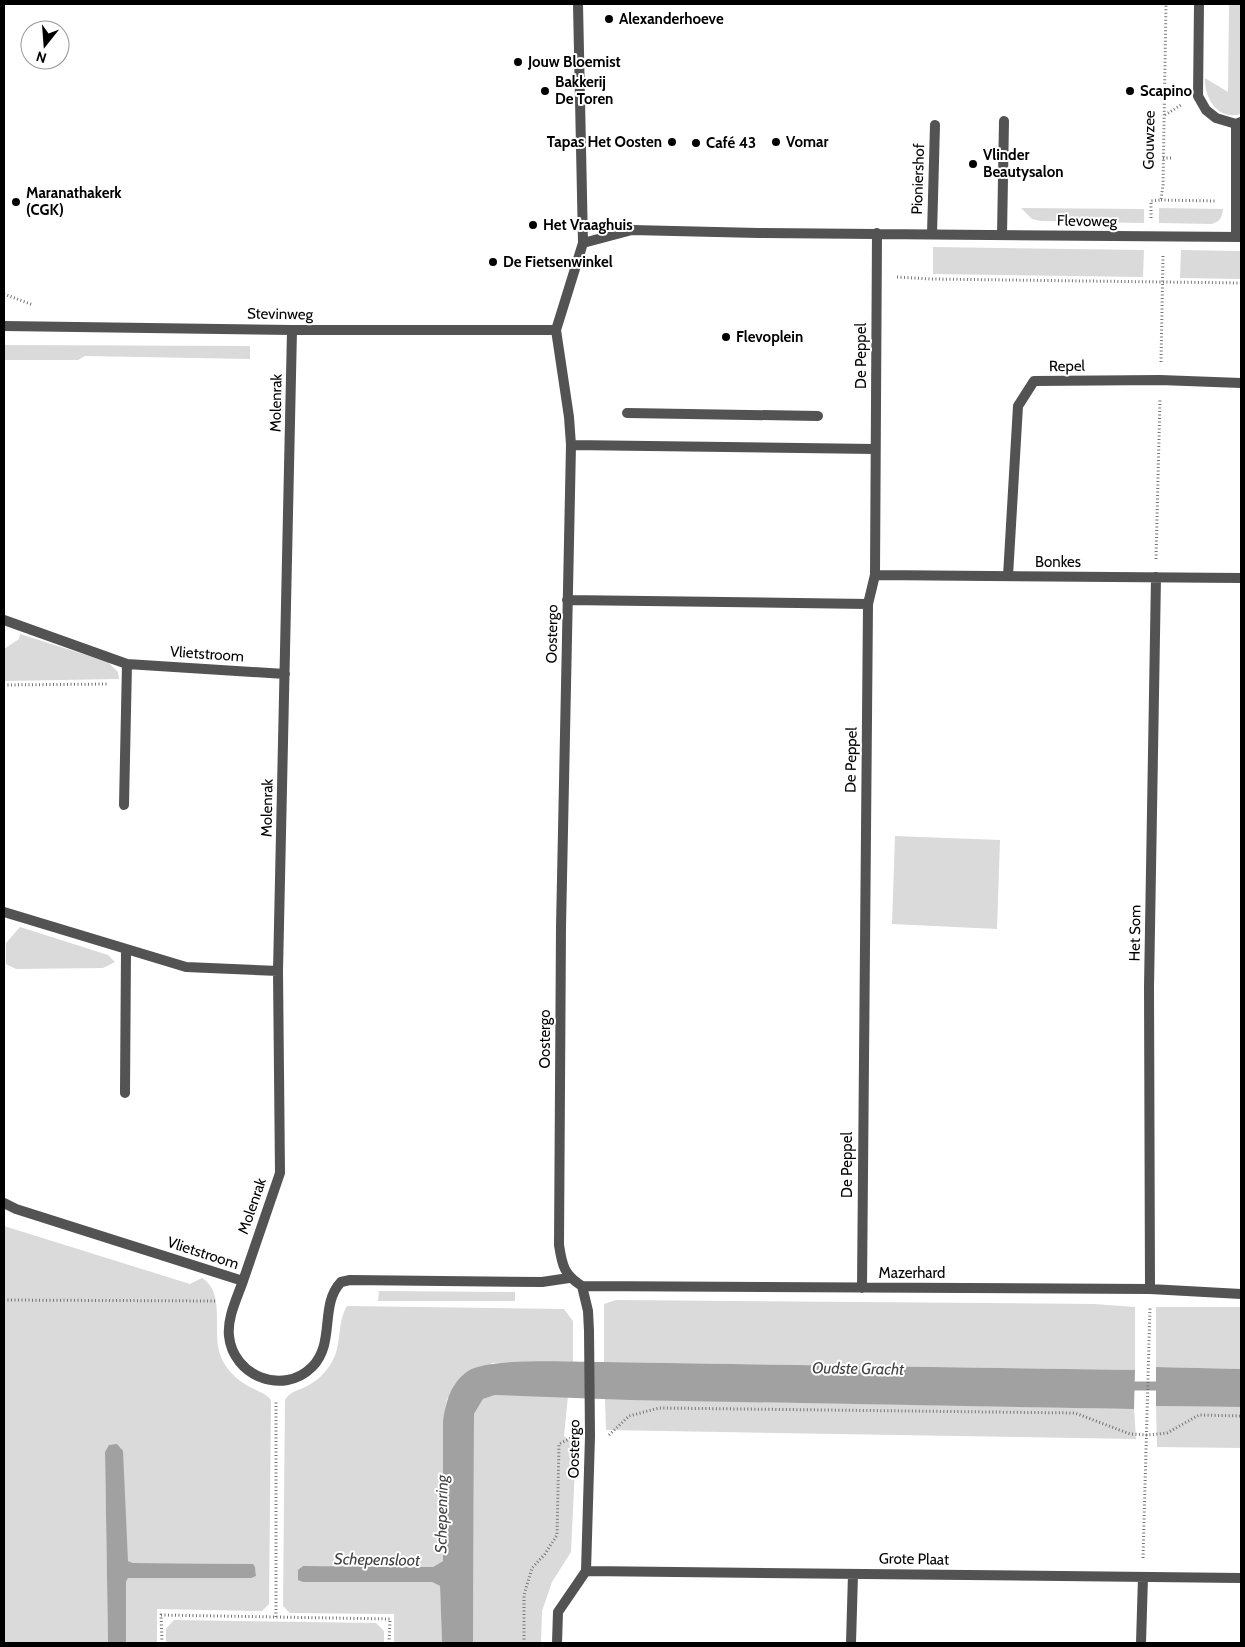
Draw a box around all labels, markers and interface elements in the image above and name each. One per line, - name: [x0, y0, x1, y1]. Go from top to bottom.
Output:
- place label: Alexanderhoeve: [619, 10, 724, 28]
- marker: Alexanderhoeve: [603, 13, 615, 25]
- north arrow: [20, 20, 70, 70]
- text: N: [34, 47, 49, 67]
- place label: Jouw Bloemist: [527, 53, 621, 71]
- marker: Jouw Bloemist: [512, 56, 524, 68]
- place label: Bakkerij De Toren: [555, 73, 613, 108]
- place label: Scapino: [1140, 82, 1192, 100]
- marker: Bakkerij De Toren: [539, 85, 551, 97]
- marker: Scapino: [1124, 85, 1136, 97]
- street label: Gouwzee: [1139, 110, 1159, 170]
- place label: Tapas Het Oosten: [547, 133, 662, 151]
- place label: Vomar: [786, 133, 829, 151]
- place label: Café 43: [706, 134, 756, 152]
- marker: Tapas Het Oosten: [666, 136, 678, 148]
- marker: Vomar: [770, 136, 782, 148]
- marker: Café 43: [690, 137, 702, 149]
- street label: Pioniershof: [908, 143, 928, 215]
- place label: Vlinder Beautysalon: [983, 146, 1063, 181]
- marker: Vlinder Beautysalon: [967, 158, 979, 170]
- place label: Maranathakerk (CGK): [26, 184, 122, 219]
- marker: Maranathakerk (CGK): [10, 196, 22, 208]
- street label: Flevoweg: [1057, 211, 1118, 231]
- place label: Het Vraaghuis: [543, 216, 633, 234]
- marker: Het Vraaghuis: [527, 219, 539, 231]
- place label: De Fietsenwinkel: [503, 253, 613, 271]
- marker: De Fietsenwinkel: [487, 256, 499, 268]
- street label: Stevinweg: [247, 304, 314, 324]
- street label: De Peppel: [852, 323, 870, 389]
- place label: Flevoplein: [736, 328, 803, 346]
- marker: Flevoplein: [720, 331, 732, 343]
- street label: Repel: [1049, 357, 1086, 375]
- street label: Molenrak: [266, 373, 286, 432]
- street label: Bonkes: [1035, 553, 1081, 571]
- street label: Oostergo: [542, 604, 562, 664]
- street label: Vlietstroom: [169, 642, 245, 666]
- street label: De Peppel: [841, 726, 861, 793]
- street label: Molenrak: [257, 778, 277, 837]
- street label: Het Som: [1126, 905, 1144, 961]
- street label: Oostergo: [536, 1010, 554, 1068]
- street label: De Peppel: [838, 1132, 856, 1198]
- street label: Molenrak: [234, 1175, 270, 1237]
- street label: Vlietstroom: [165, 1233, 241, 1273]
- street label: Mazerhard: [879, 1264, 945, 1282]
- water label: Oudste Gracht: [812, 1358, 905, 1379]
- street label: Oostergo: [564, 1419, 584, 1479]
- water label: Schepenring: [431, 1474, 452, 1553]
- water label: Schepensloot: [334, 1549, 421, 1570]
- street label: Grote Plaat: [879, 1549, 949, 1569]

